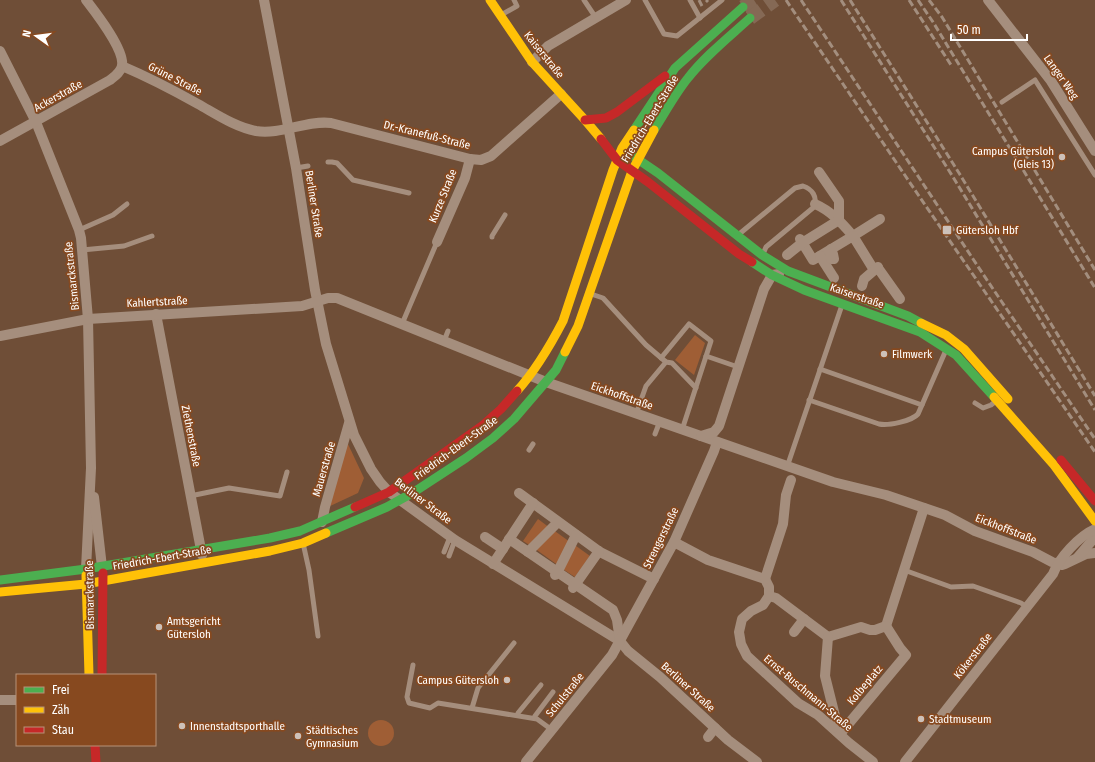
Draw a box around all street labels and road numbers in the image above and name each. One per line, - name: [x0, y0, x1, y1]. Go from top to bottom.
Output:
- street label: Kaiserstraße: [521, 29, 567, 81]
- street label: Langer Weg: [1041, 52, 1082, 103]
- street label: Grüne Straße: [146, 60, 204, 98]
- street label: Friedrich-Ebert-Straße: [619, 73, 681, 165]
- street label: Ackerstraße: [32, 77, 84, 115]
- street label: Dr.-Kranefuß-Straße: [382, 118, 472, 152]
- street label: Kurze Straße: [426, 167, 460, 225]
- street label: Berliner Straße: [302, 169, 326, 239]
- street label: Bismarckstraße: [62, 241, 82, 311]
- street label: Kaiserstraße: [828, 281, 886, 311]
- street label: Kahlertstraße: [126, 294, 188, 310]
- street label: Eickhoffstraße: [589, 379, 655, 413]
- street label: Ziethenstraße: [179, 404, 203, 468]
- street label: Friedrich-Ebert-Straße: [412, 413, 500, 483]
- street label: Mauerstraße: [310, 440, 338, 498]
- street label: Berliner Straße: [392, 475, 454, 527]
- street label: Strengerstraße: [641, 505, 681, 571]
- street label: Eickhoffstraße: [974, 511, 1038, 547]
- street label: Friedrich-Ebert-Straße: [112, 543, 212, 573]
- street label: Bismarckstraße: [83, 560, 97, 630]
- street label: Kökerstraße: [951, 631, 995, 681]
- street label: Ernst-Buschmann-Straße: [761, 652, 855, 734]
- street label: Berliner Straße: [658, 659, 718, 715]
- street label: Kolbeplatz: [845, 662, 886, 707]
- street label: Schulstraße: [543, 670, 587, 720]

